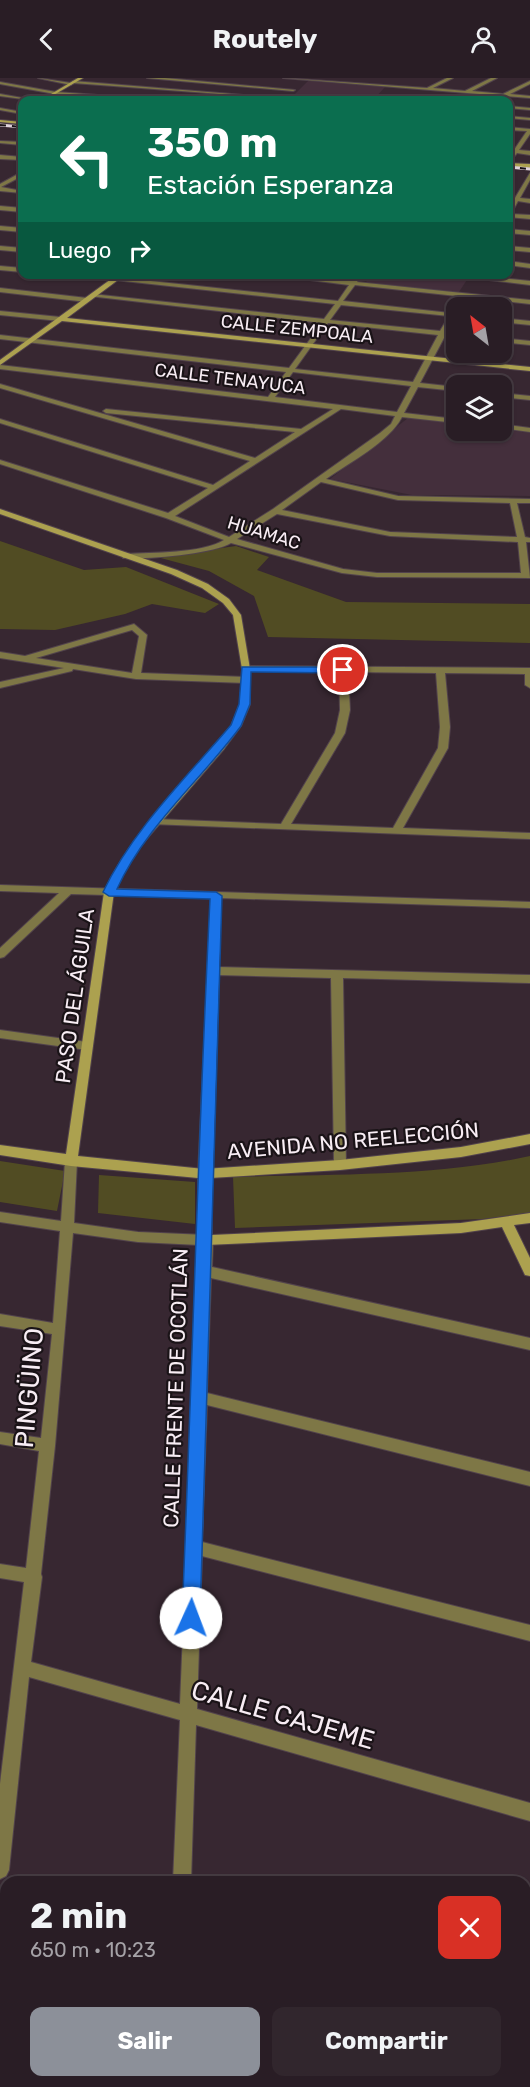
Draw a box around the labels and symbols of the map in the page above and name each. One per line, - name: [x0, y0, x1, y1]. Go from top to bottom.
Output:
- north arrow: [446, 297, 512, 363]
- street label: CALLE ZEMPOALA: [220, 310, 374, 348]
- street label: CALLE TENAYUCA: [153, 359, 307, 399]
- street label: HUAMAC: [225, 511, 303, 555]
- pin: [317, 644, 368, 695]
- street label: PASO DEL ÁGUILA: [50, 907, 99, 1085]
- street label: AVENIDA NO REELECCIÓN: [226, 1117, 480, 1164]
- street label: CALLE FRENTE DE OCOTLÁN: [158, 1248, 193, 1528]
- street label: PINGÜINO: [9, 1327, 50, 1449]
- position arrow: [159, 1586, 223, 1650]
- street label: CALLE CAJEME: [188, 1675, 378, 1756]

